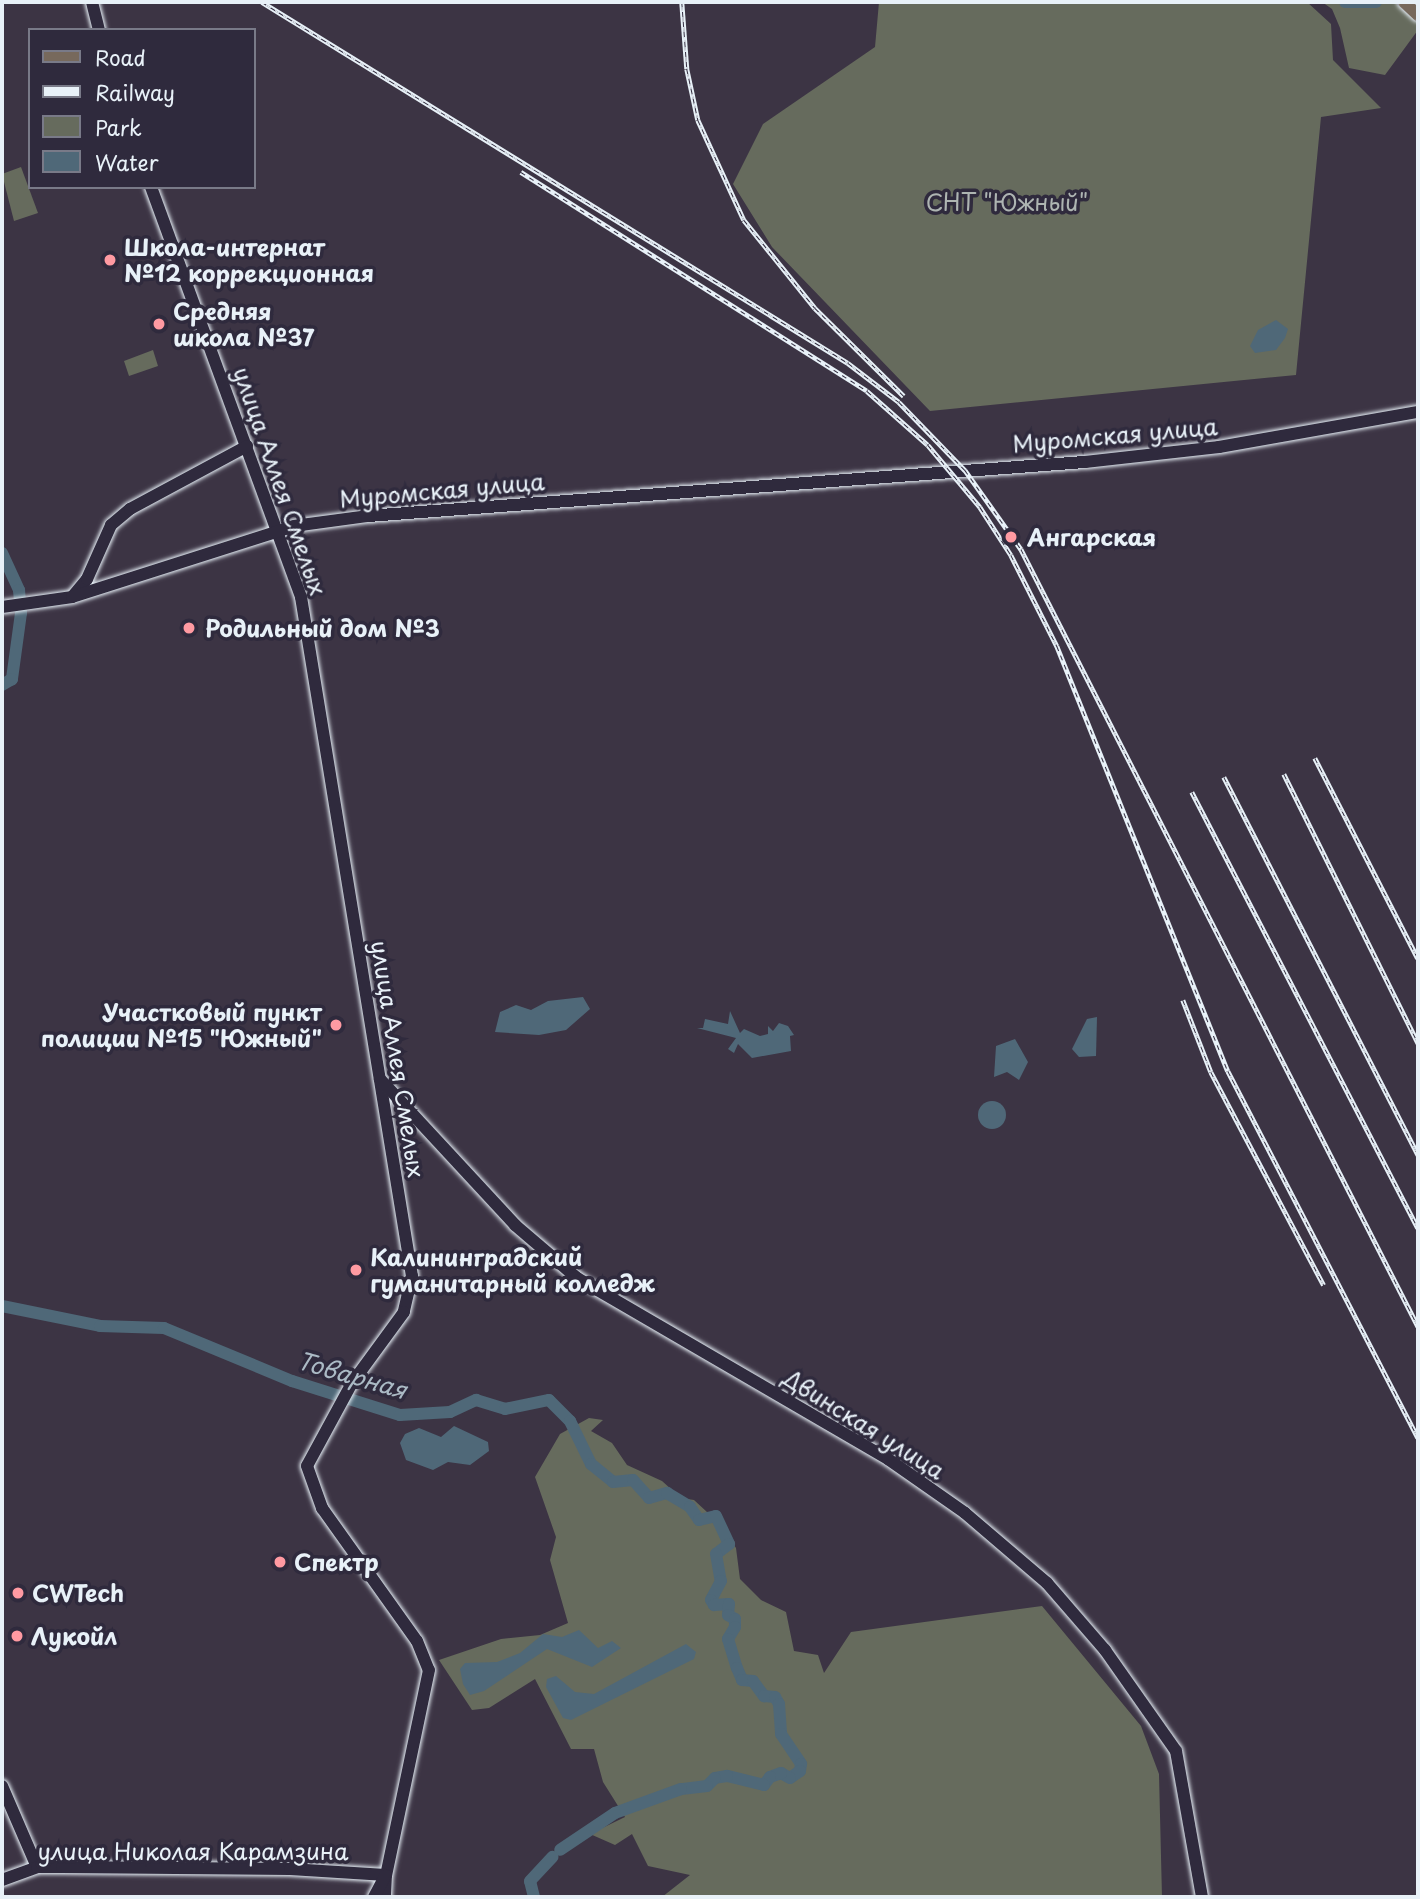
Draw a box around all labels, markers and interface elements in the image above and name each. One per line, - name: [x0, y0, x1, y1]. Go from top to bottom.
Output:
- legend: [28, 28, 256, 189]
- text: Road: [95, 41, 146, 73]
- text: Railway: [95, 76, 175, 108]
- text: Park: [95, 111, 142, 143]
- text: Water: [95, 146, 158, 178]
- park label: СНТ "Южный": [925, 188, 1089, 216]
- place label: Школа-интернат №12 коррекционная: [124, 233, 375, 287]
- marker: Школа-интернат №12 коррекционная: [102, 252, 118, 268]
- place label: Средняя школа №37: [173, 297, 315, 351]
- marker: Средняя школа №37: [151, 316, 167, 332]
- street label: улица Аллея Смелых: [228, 363, 332, 599]
- street label: Муромская улица: [1011, 412, 1219, 458]
- street label: Муромская улица: [338, 467, 546, 513]
- place label: Ангарская: [1027, 523, 1156, 551]
- marker: Ангарская: [1001, 527, 1021, 547]
- place label: Родильный дом №3: [205, 614, 441, 642]
- marker: Родильный дом №3: [179, 618, 199, 638]
- street label: улица Аллея Смелых: [366, 938, 430, 1180]
- place label: Участковый пункт полиции №15 "Южный": [40, 998, 322, 1052]
- marker: Участковый пункт полиции №15 "Южный": [328, 1017, 344, 1033]
- place label: Калининградский гуманитарный колледж: [370, 1243, 655, 1297]
- marker: Калининградский гуманитарный колледж: [348, 1262, 364, 1278]
- water label: Товарная: [294, 1346, 410, 1404]
- street label: Двинская улица: [778, 1363, 950, 1485]
- place label: Спектр: [294, 1548, 379, 1576]
- marker: Спектр: [272, 1554, 288, 1570]
- place label: CWTech: [32, 1579, 124, 1607]
- marker: CWTech: [10, 1585, 26, 1601]
- place label: Лукойл: [31, 1622, 117, 1650]
- marker: Лукойл: [9, 1628, 25, 1644]
- street label: улица Николая Карамзина: [37, 1837, 349, 1865]

